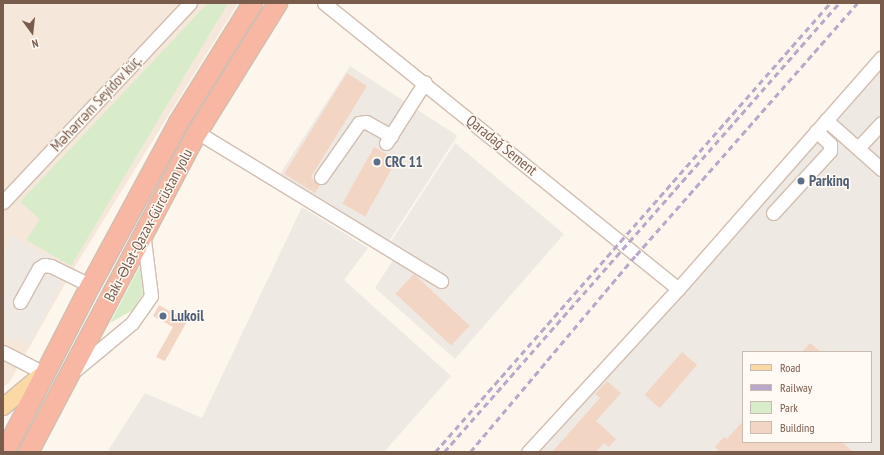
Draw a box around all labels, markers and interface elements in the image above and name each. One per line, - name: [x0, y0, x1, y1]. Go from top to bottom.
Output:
- north arrow: [12, 12, 52, 52]
- text: N: [30, 36, 40, 51]
- street label: Məhərrəm Seyidov küç.: [47, 51, 145, 155]
- street label: Qaradağ Sement: [463, 111, 541, 179]
- street label: Bakı-Ələt-Qazax-Gürcüstan yolu: [100, 146, 196, 304]
- place label: CRC 11: [385, 153, 423, 171]
- marker: CRC 11: [372, 157, 382, 167]
- place label: Parkinq: [809, 172, 849, 190]
- marker: Parkinq: [796, 176, 806, 186]
- place label: Lukoil: [171, 307, 204, 325]
- marker: Lukoil: [158, 311, 168, 321]
- legend: [742, 351, 872, 443]
- text: Road: [780, 360, 800, 375]
- text: Railway: [780, 380, 812, 395]
- text: Park: [780, 400, 798, 415]
- text: Building: [780, 420, 815, 435]

